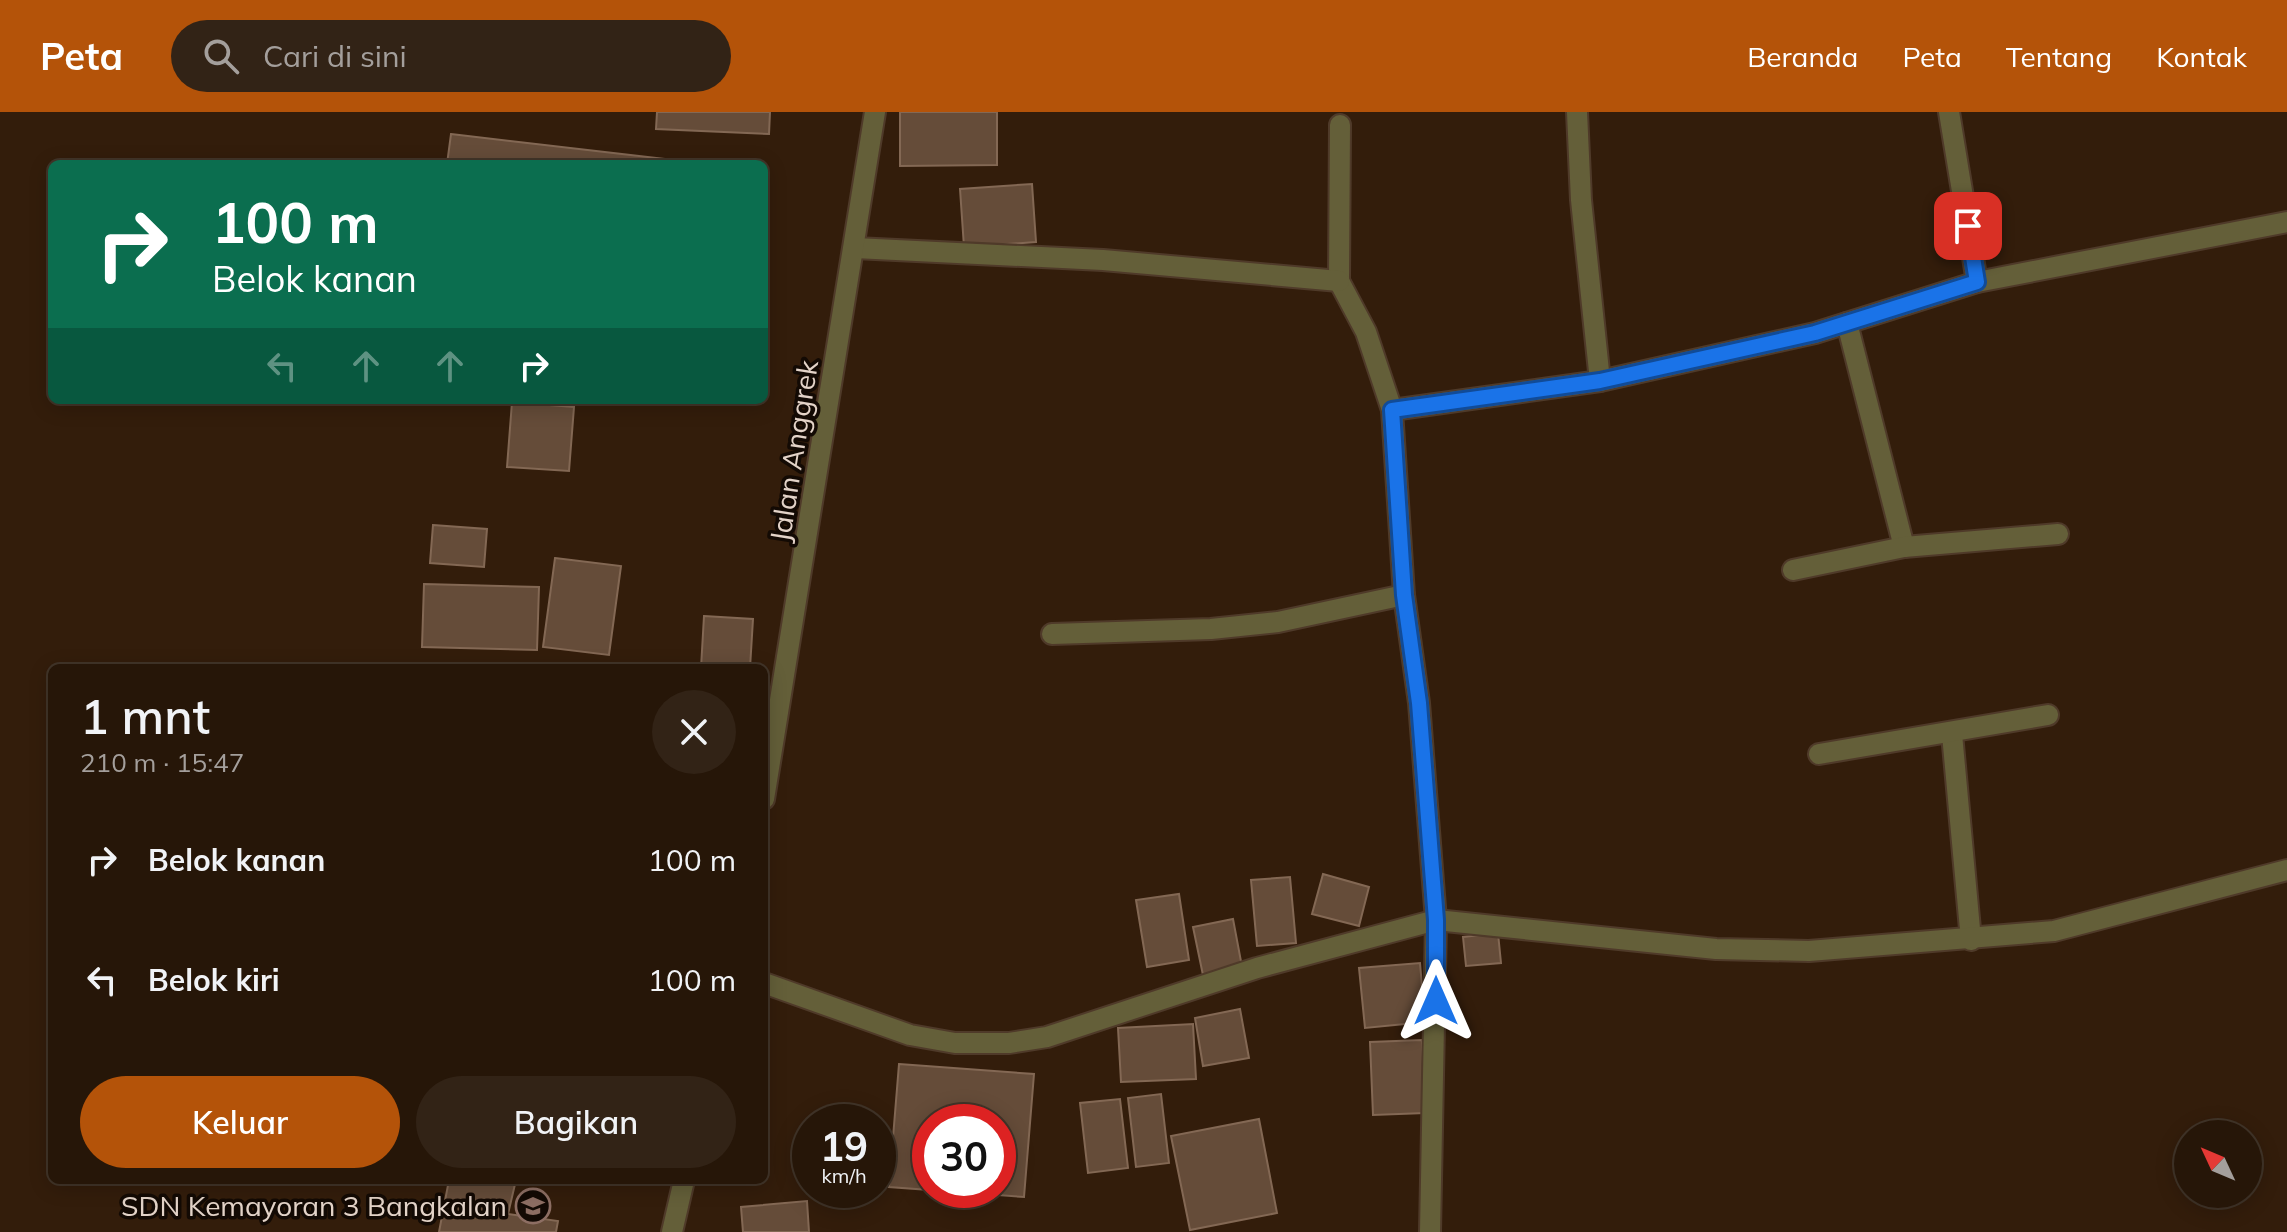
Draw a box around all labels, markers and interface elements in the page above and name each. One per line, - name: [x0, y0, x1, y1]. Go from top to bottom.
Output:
- search box: [171, 20, 731, 92]
- text: Peta: [40, 32, 123, 80]
- icon: search: [199, 34, 243, 78]
- text: Cari di sini: [263, 37, 407, 75]
- text: Beranda: [1747, 39, 1858, 74]
- text: Peta: [1902, 39, 1962, 74]
- text: Tentang: [2006, 39, 2112, 74]
- text: Kontak: [2156, 39, 2247, 74]
- text: 100 m: [212, 187, 379, 257]
- icon: right: [80, 192, 184, 296]
- pin: [1934, 192, 2002, 260]
- icon: arrive: [1946, 204, 1990, 248]
- text: Belok kanan: [212, 256, 417, 301]
- icon: left: [260, 344, 304, 388]
- icon: ahead: [344, 344, 388, 388]
- icon: ahead: [428, 344, 472, 388]
- icon: right: [512, 344, 556, 388]
- street label: Jalan Anggrek: [762, 357, 825, 544]
- text: 1 mnt: [80, 686, 210, 746]
- button: close: [652, 690, 736, 774]
- text: 210 m · 15:47: [80, 746, 244, 779]
- icon: right: [80, 838, 124, 882]
- text: Belok kanan: [148, 841, 325, 879]
- text: 100 m: [648, 841, 736, 879]
- icon: left: [80, 958, 124, 1002]
- position arrow: [1394, 959, 1478, 1043]
- text: Belok kiri: [148, 961, 280, 999]
- text: 100 m: [648, 961, 736, 999]
- button: Keluar: [80, 1076, 400, 1168]
- button: Bagikan: [416, 1076, 736, 1168]
- speed limit sign: 30: [912, 1104, 1016, 1208]
- north arrow: [2174, 1120, 2262, 1208]
- map controls: [2174, 1120, 2262, 1208]
- text: 19: [820, 1121, 868, 1171]
- text: km/h: [821, 1163, 867, 1188]
- school or university icon: SDN Kemayoran 3 Bangkalan: [514, 1187, 552, 1225]
- place label: SDN Kemayoran 3 Bangkalan: [121, 1188, 507, 1223]

